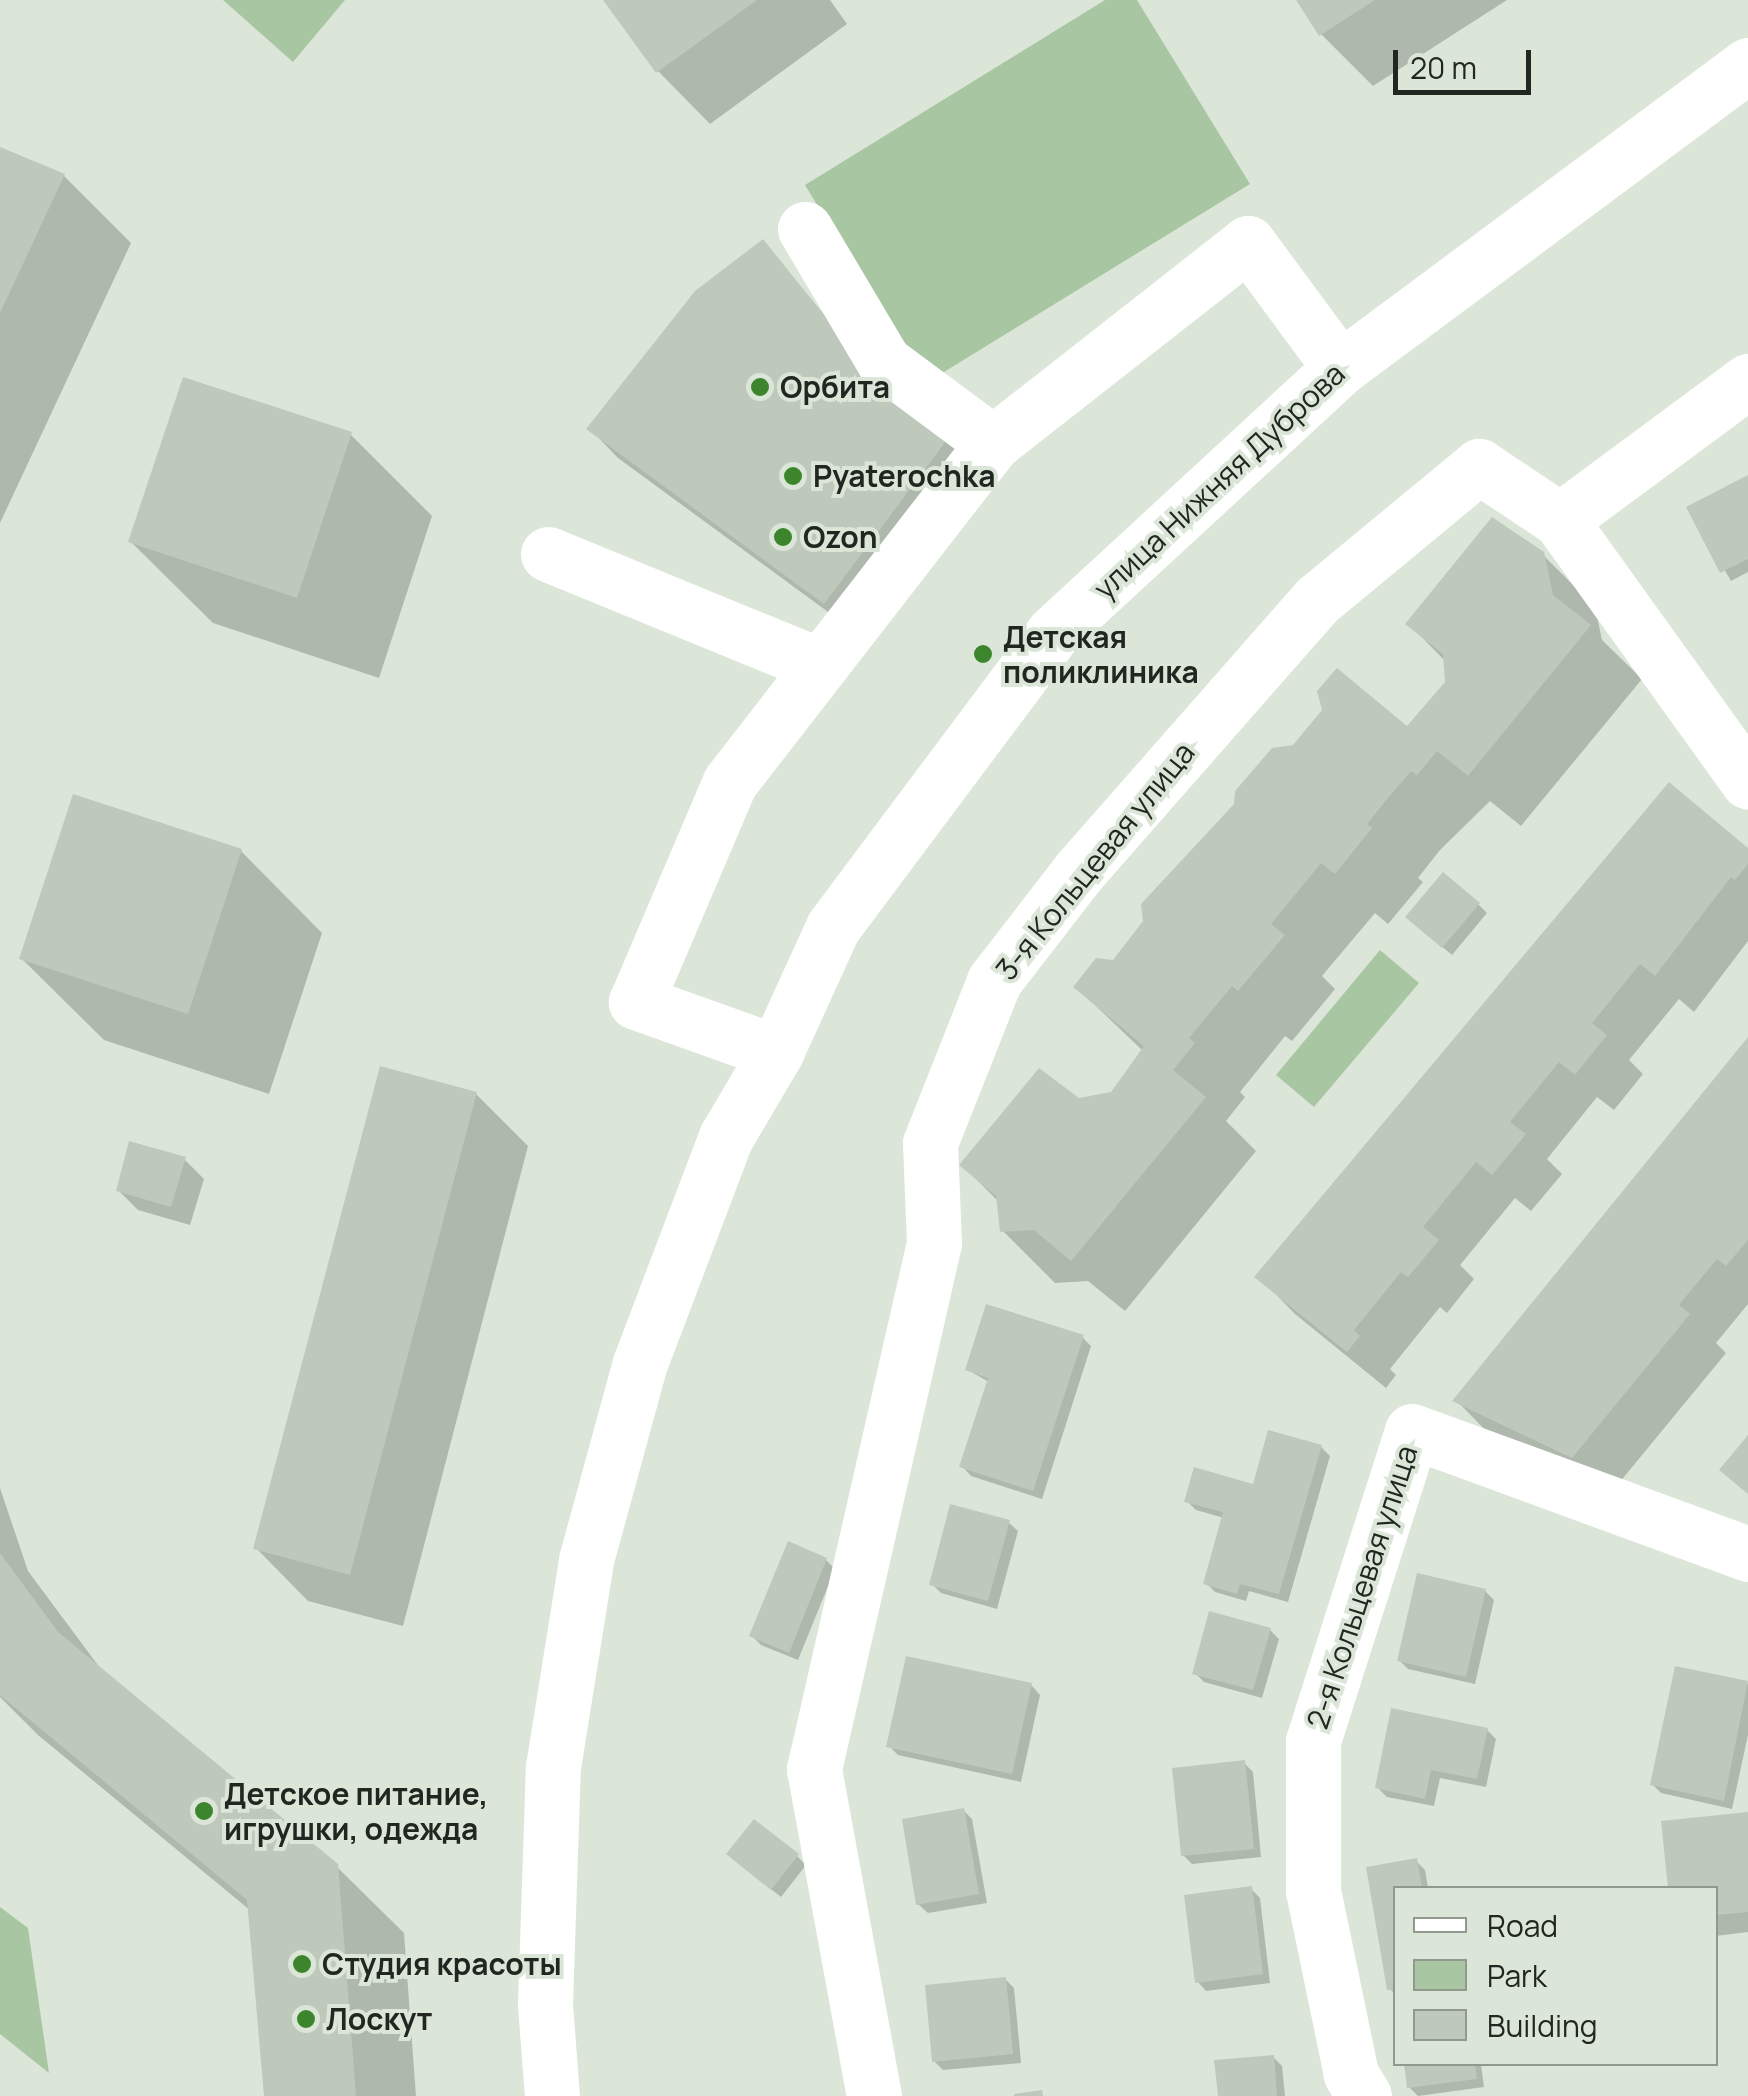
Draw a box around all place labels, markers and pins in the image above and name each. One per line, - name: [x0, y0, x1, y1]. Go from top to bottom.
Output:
- place label: Орбита: [780, 369, 890, 405]
- marker: Орбита: [749, 376, 771, 398]
- place label: Pyaterochka: [813, 458, 996, 494]
- marker: Pyaterochka: [782, 465, 804, 487]
- place label: Ozon: [803, 519, 878, 555]
- marker: Ozon: [772, 526, 794, 548]
- place label: Детская поликлиника: [1003, 619, 1199, 690]
- marker: Детская поликлиника: [972, 643, 994, 665]
- place label: Детское питание, игрушки, одежда: [224, 1776, 488, 1846]
- marker: Детское питание, игрушки, одежда: [193, 1800, 215, 1822]
- place label: Студия красоты: [322, 1946, 562, 1982]
- marker: Студия красоты: [291, 1953, 313, 1975]
- place label: Лоскут: [326, 2001, 432, 2037]
- marker: Лоскут: [295, 2008, 317, 2030]

